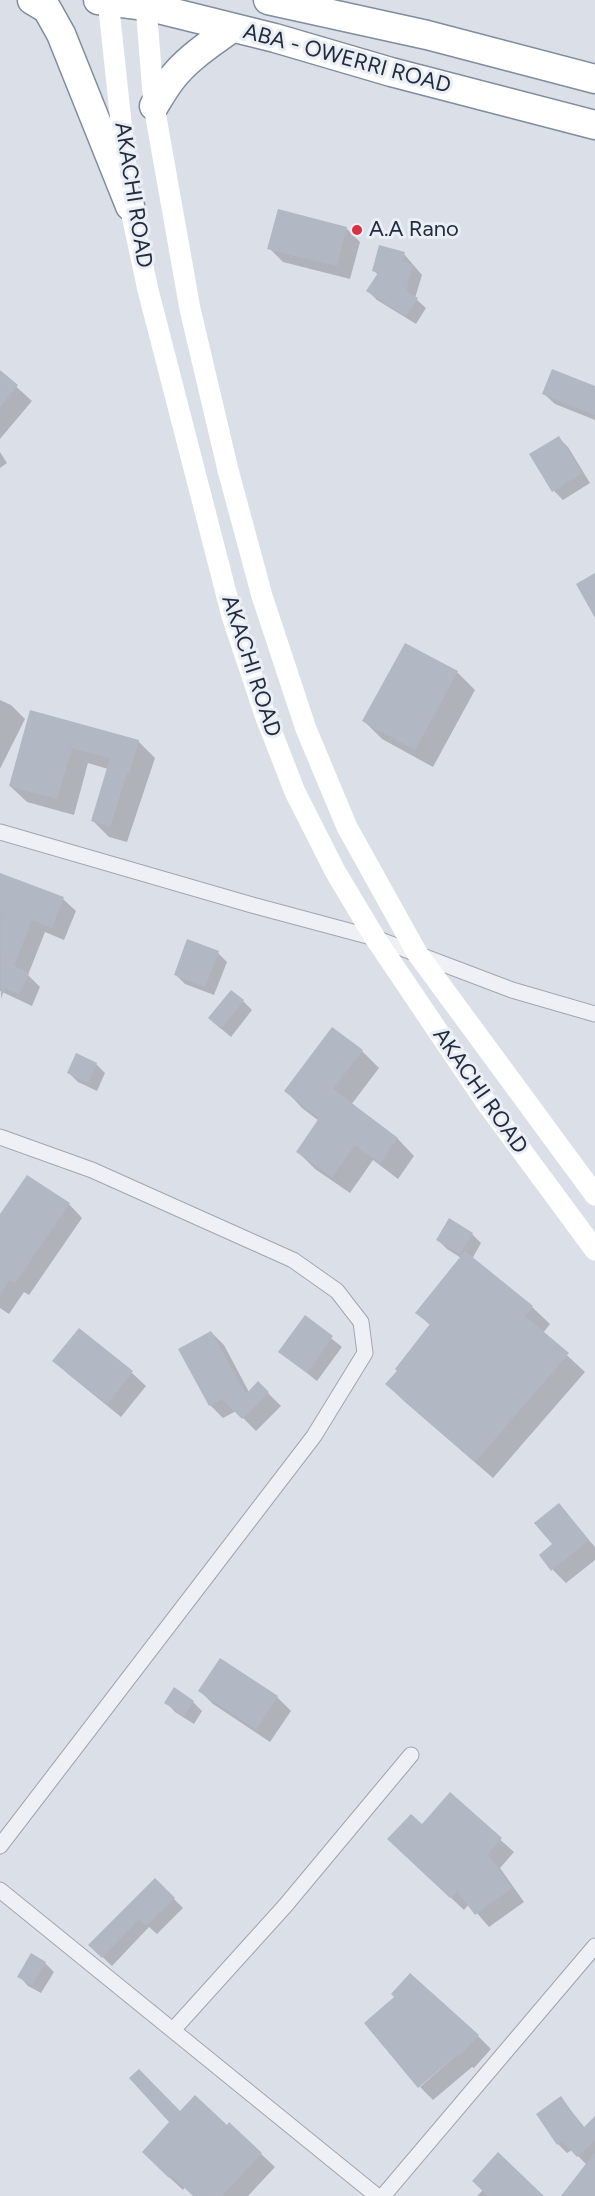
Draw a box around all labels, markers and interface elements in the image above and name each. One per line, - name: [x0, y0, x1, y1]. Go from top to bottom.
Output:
- street label: ABA - OWERRI ROAD: [240, 19, 454, 99]
- street label: AKACHI ROAD: [108, 120, 158, 270]
- place label: A.A Rano: [369, 217, 459, 243]
- marker: A.A Rano: [350, 223, 364, 237]
- street label: AKACHI ROAD: [216, 592, 286, 740]
- street label: AKACHI ROAD: [427, 1023, 533, 1159]

